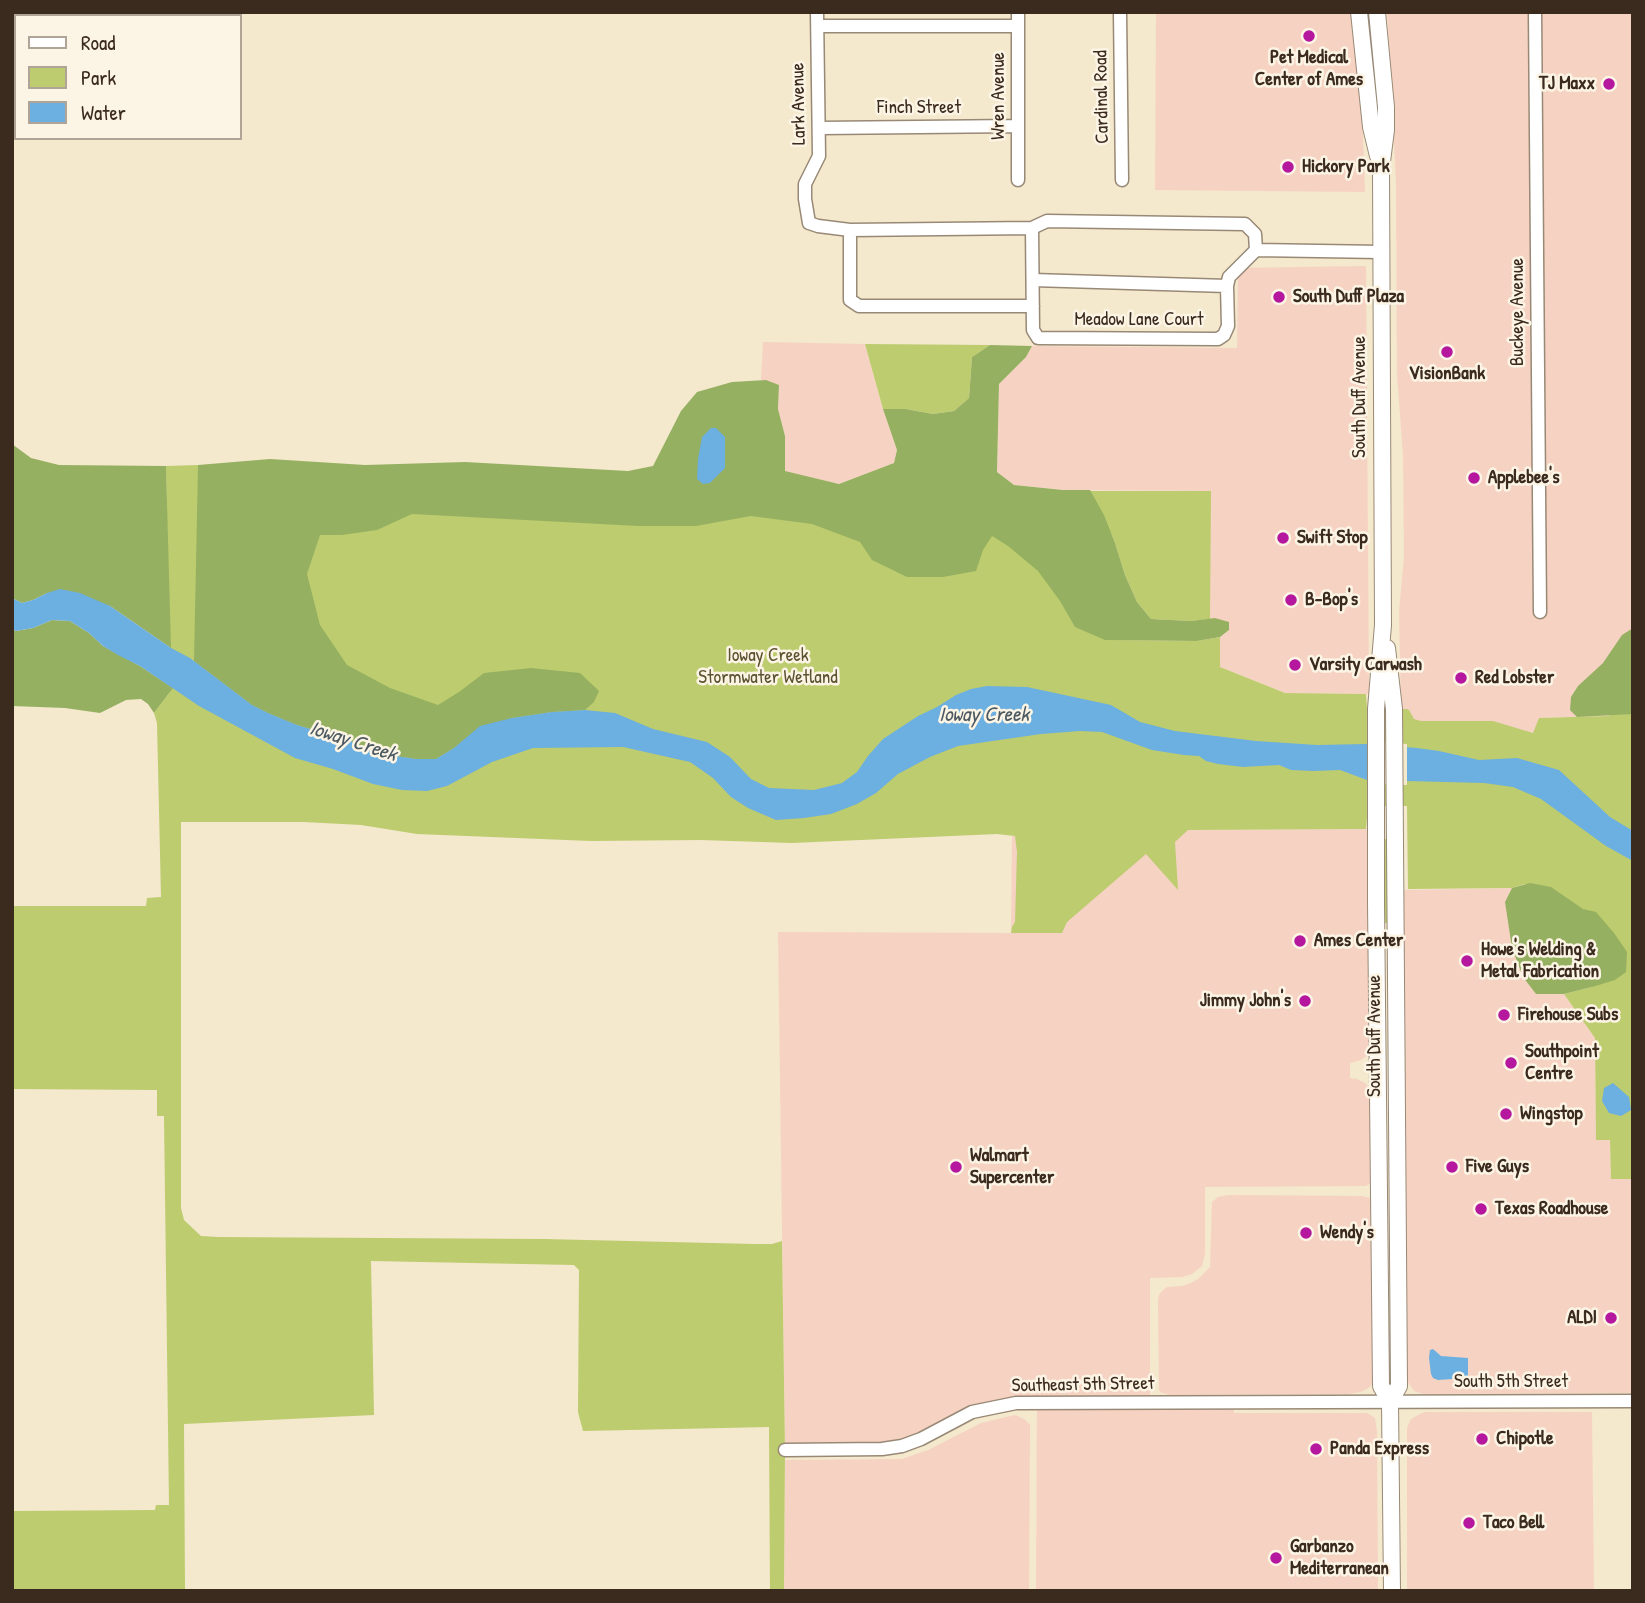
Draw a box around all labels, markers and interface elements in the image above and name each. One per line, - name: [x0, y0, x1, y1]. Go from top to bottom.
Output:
- legend: [14, 14, 242, 140]
- text: Road: [81, 28, 115, 57]
- marker: Pet Medical Center of Ames: [1301, 28, 1317, 44]
- place label: Pet Medical Center of Ames: [1255, 47, 1363, 91]
- street label: Cardinal Road: [1090, 50, 1114, 144]
- street label: Wren Avenue: [988, 52, 1010, 140]
- text: Park: [81, 63, 116, 92]
- street label: Lark Avenue: [787, 63, 811, 145]
- place label: TJ Maxx: [1539, 73, 1595, 95]
- marker: TJ Maxx: [1601, 76, 1617, 92]
- street label: Finch Street: [877, 97, 961, 119]
- text: Water: [81, 98, 126, 127]
- place label: Hickory Park: [1302, 156, 1390, 178]
- marker: Hickory Park: [1280, 159, 1296, 175]
- street label: Buckeye Avenue: [1507, 258, 1529, 366]
- place label: South Duff Plaza: [1293, 286, 1404, 308]
- marker: South Duff Plaza: [1271, 289, 1287, 305]
- street label: Meadow Lane Court: [1074, 309, 1204, 331]
- street label: South Duff Avenue: [1349, 336, 1371, 458]
- marker: VisionBank: [1439, 344, 1455, 360]
- place label: VisionBank: [1409, 363, 1485, 385]
- place label: Applebee's: [1488, 467, 1560, 489]
- marker: Applebee's: [1466, 470, 1482, 486]
- place label: Swift Stop: [1297, 527, 1368, 549]
- marker: Swift Stop: [1275, 530, 1291, 546]
- place label: B-Bop's: [1305, 589, 1358, 611]
- marker: B-Bop's: [1283, 592, 1299, 608]
- park label: Ioway Creek Stormwater Wetland: [698, 645, 838, 689]
- place label: Varsity Carwash: [1309, 654, 1422, 676]
- marker: Varsity Carwash: [1287, 657, 1303, 673]
- place label: Red Lobster: [1475, 667, 1554, 689]
- marker: Red Lobster: [1453, 670, 1469, 686]
- water label: Ioway Creek: [939, 702, 1029, 728]
- water label: Ioway Creek: [306, 716, 400, 768]
- place label: Ames Center: [1314, 930, 1403, 952]
- marker: Ames Center: [1292, 933, 1308, 949]
- place label: Howe's Welding & Metal Fabrication: [1481, 939, 1599, 983]
- marker: Howe's Welding & Metal Fabrication: [1459, 953, 1475, 969]
- street label: South Duff Avenue: [1364, 975, 1386, 1097]
- place label: Jimmy John's: [1200, 990, 1291, 1012]
- marker: Jimmy John's: [1297, 993, 1313, 1009]
- place label: Firehouse Subs: [1518, 1004, 1618, 1026]
- marker: Firehouse Subs: [1496, 1007, 1512, 1023]
- place label: Southpoint Centre: [1525, 1041, 1599, 1085]
- marker: Southpoint Centre: [1503, 1055, 1519, 1071]
- place label: Wingstop: [1520, 1103, 1583, 1125]
- marker: Wingstop: [1498, 1106, 1514, 1122]
- place label: Walmart Supercenter: [970, 1145, 1054, 1189]
- place label: Five Guys: [1466, 1156, 1529, 1178]
- marker: Walmart Supercenter: [948, 1159, 964, 1175]
- marker: Five Guys: [1444, 1159, 1460, 1175]
- place label: Texas Roadhouse: [1495, 1198, 1608, 1220]
- marker: Texas Roadhouse: [1473, 1201, 1489, 1217]
- place label: Wendy's: [1320, 1222, 1374, 1244]
- marker: Wendy's: [1298, 1225, 1314, 1241]
- place label: ALDI: [1567, 1307, 1597, 1329]
- marker: ALDI: [1603, 1310, 1619, 1326]
- street label: South 5th Street: [1454, 1371, 1568, 1393]
- street label: Southeast 5th Street: [1011, 1372, 1155, 1398]
- place label: Chipotle: [1496, 1428, 1554, 1450]
- marker: Chipotle: [1474, 1431, 1490, 1447]
- place label: Panda Express: [1330, 1438, 1429, 1460]
- marker: Panda Express: [1308, 1441, 1324, 1457]
- place label: Taco Bell: [1483, 1512, 1544, 1534]
- marker: Taco Bell: [1461, 1515, 1477, 1531]
- place label: Garbanzo Mediterranean: [1290, 1536, 1389, 1580]
- marker: Garbanzo Mediterranean: [1268, 1550, 1284, 1566]

